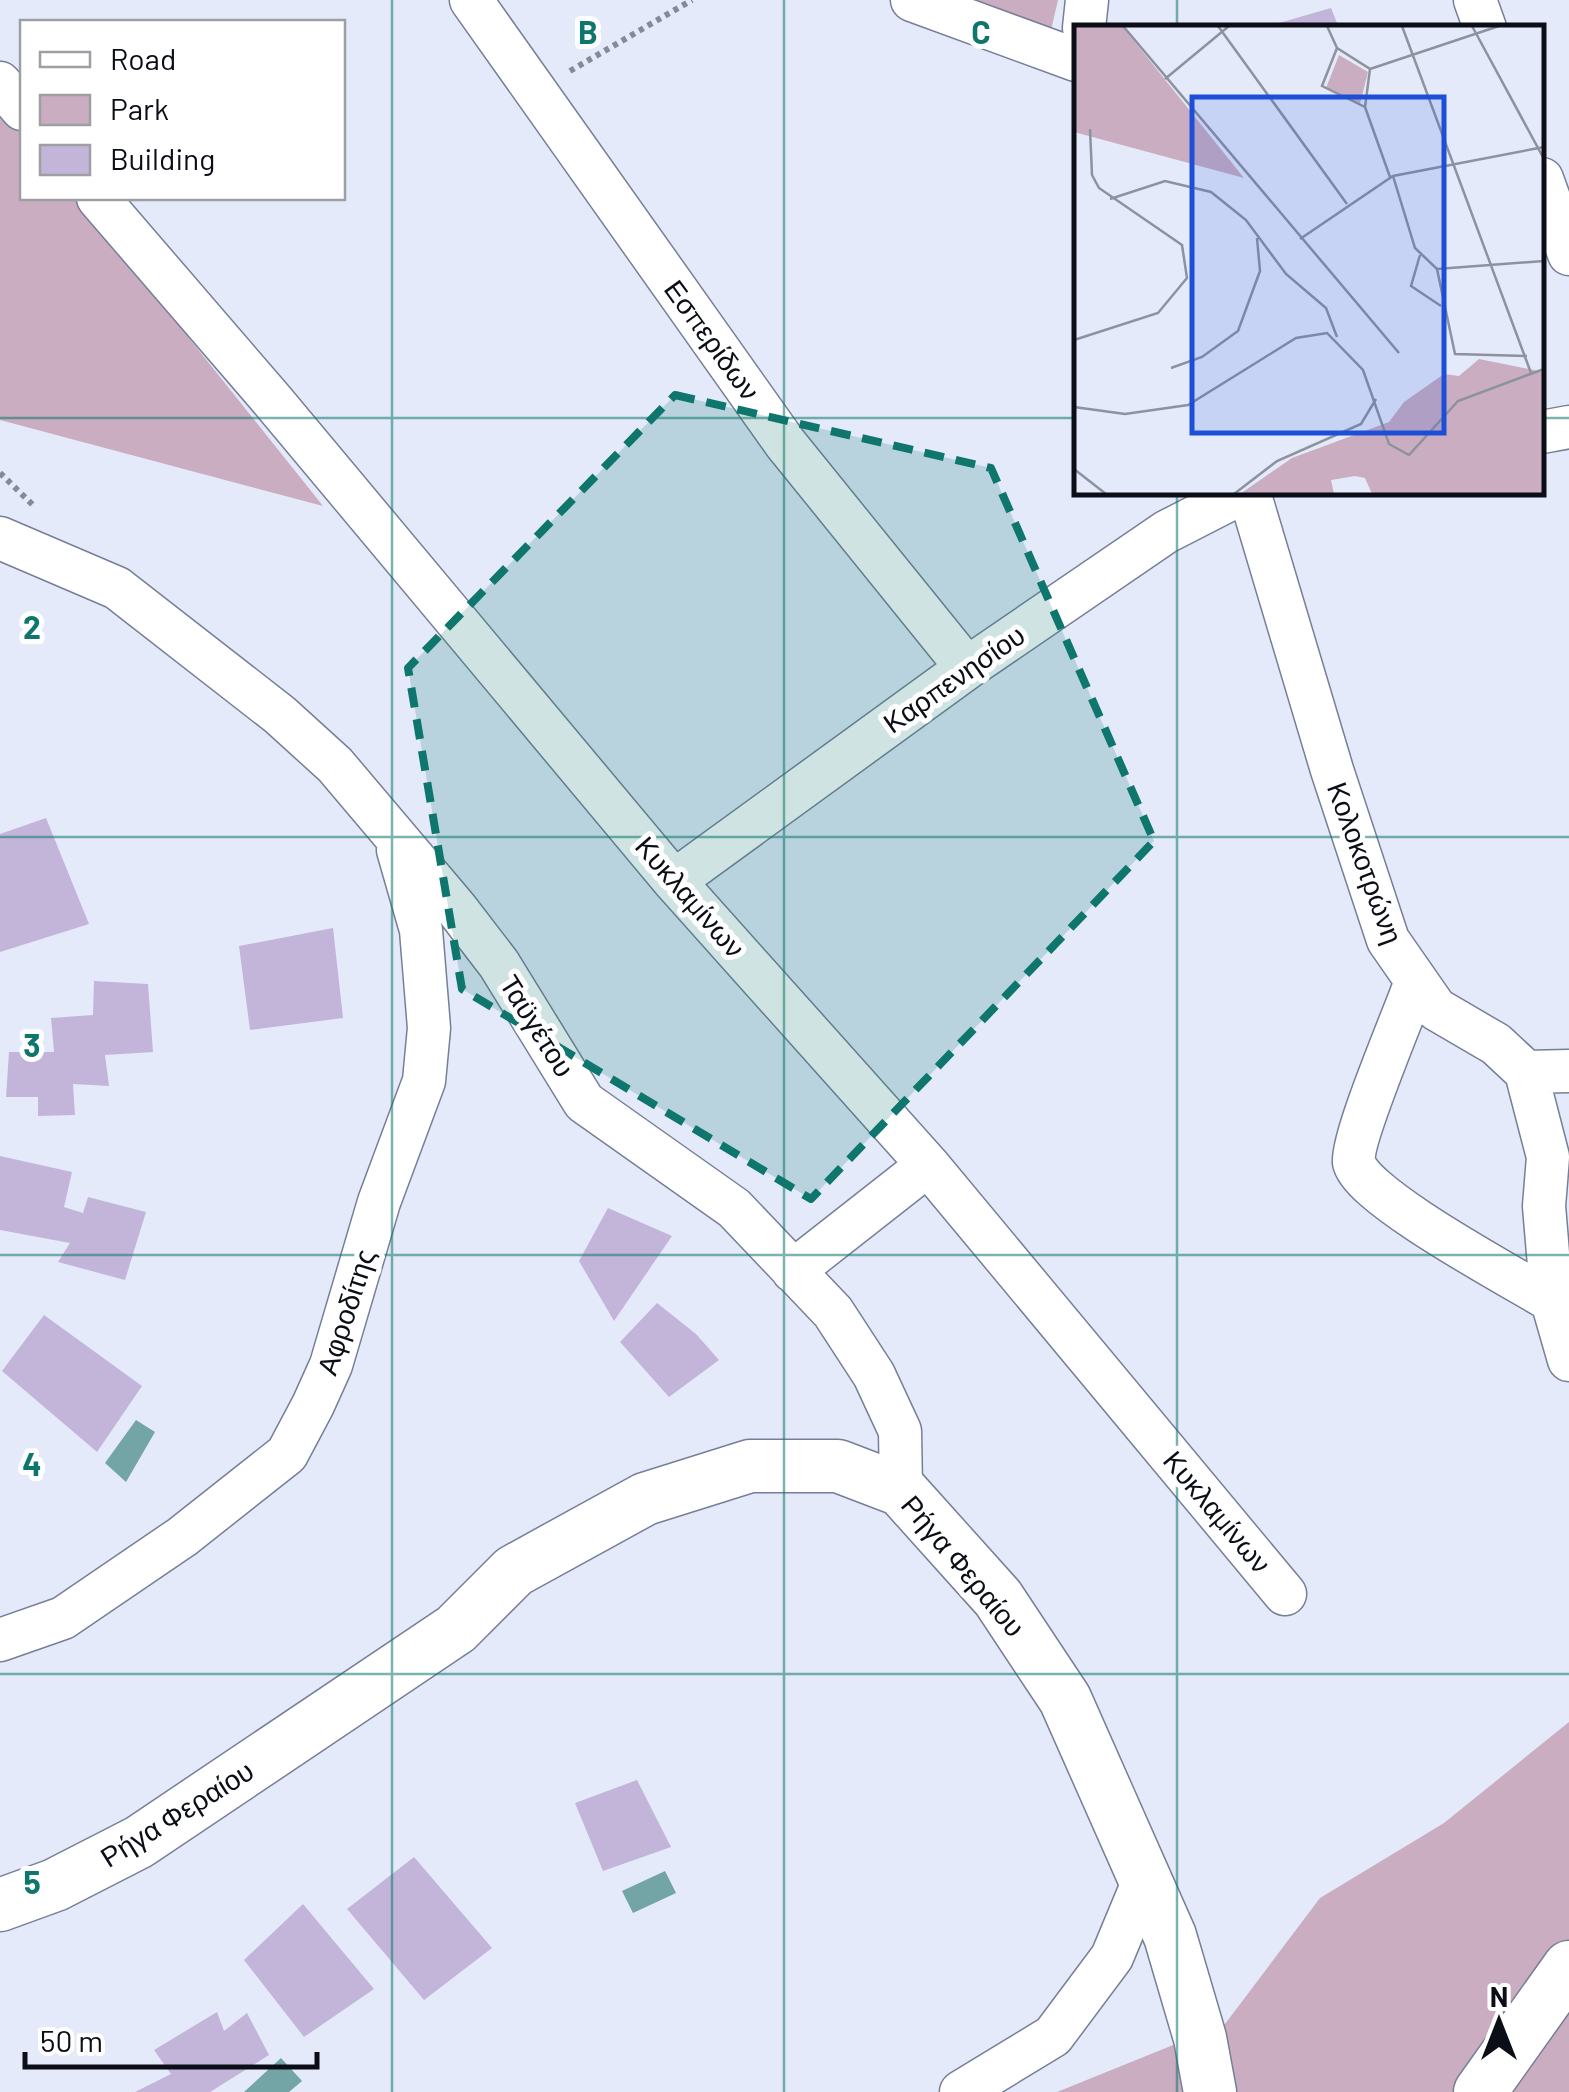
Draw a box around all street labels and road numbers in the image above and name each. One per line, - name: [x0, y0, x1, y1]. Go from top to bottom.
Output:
- street label: Εσπερίδων: [658, 273, 768, 406]
- street label: Καρπενησίου: [876, 617, 1031, 739]
- street label: Κολοκοτρώνη: [1321, 777, 1411, 948]
- street label: Κυκλαμίνων: [629, 829, 753, 964]
- street label: Ταϋγέτου: [493, 968, 582, 1083]
- street label: Αφροδίτης: [309, 1244, 381, 1379]
- street label: Κυκλαμίνων: [1157, 1443, 1279, 1579]
- street label: Ρήγα Φεραίου: [895, 1488, 1033, 1643]
- street label: Ρήγα Φεραίου: [94, 1753, 259, 1874]

